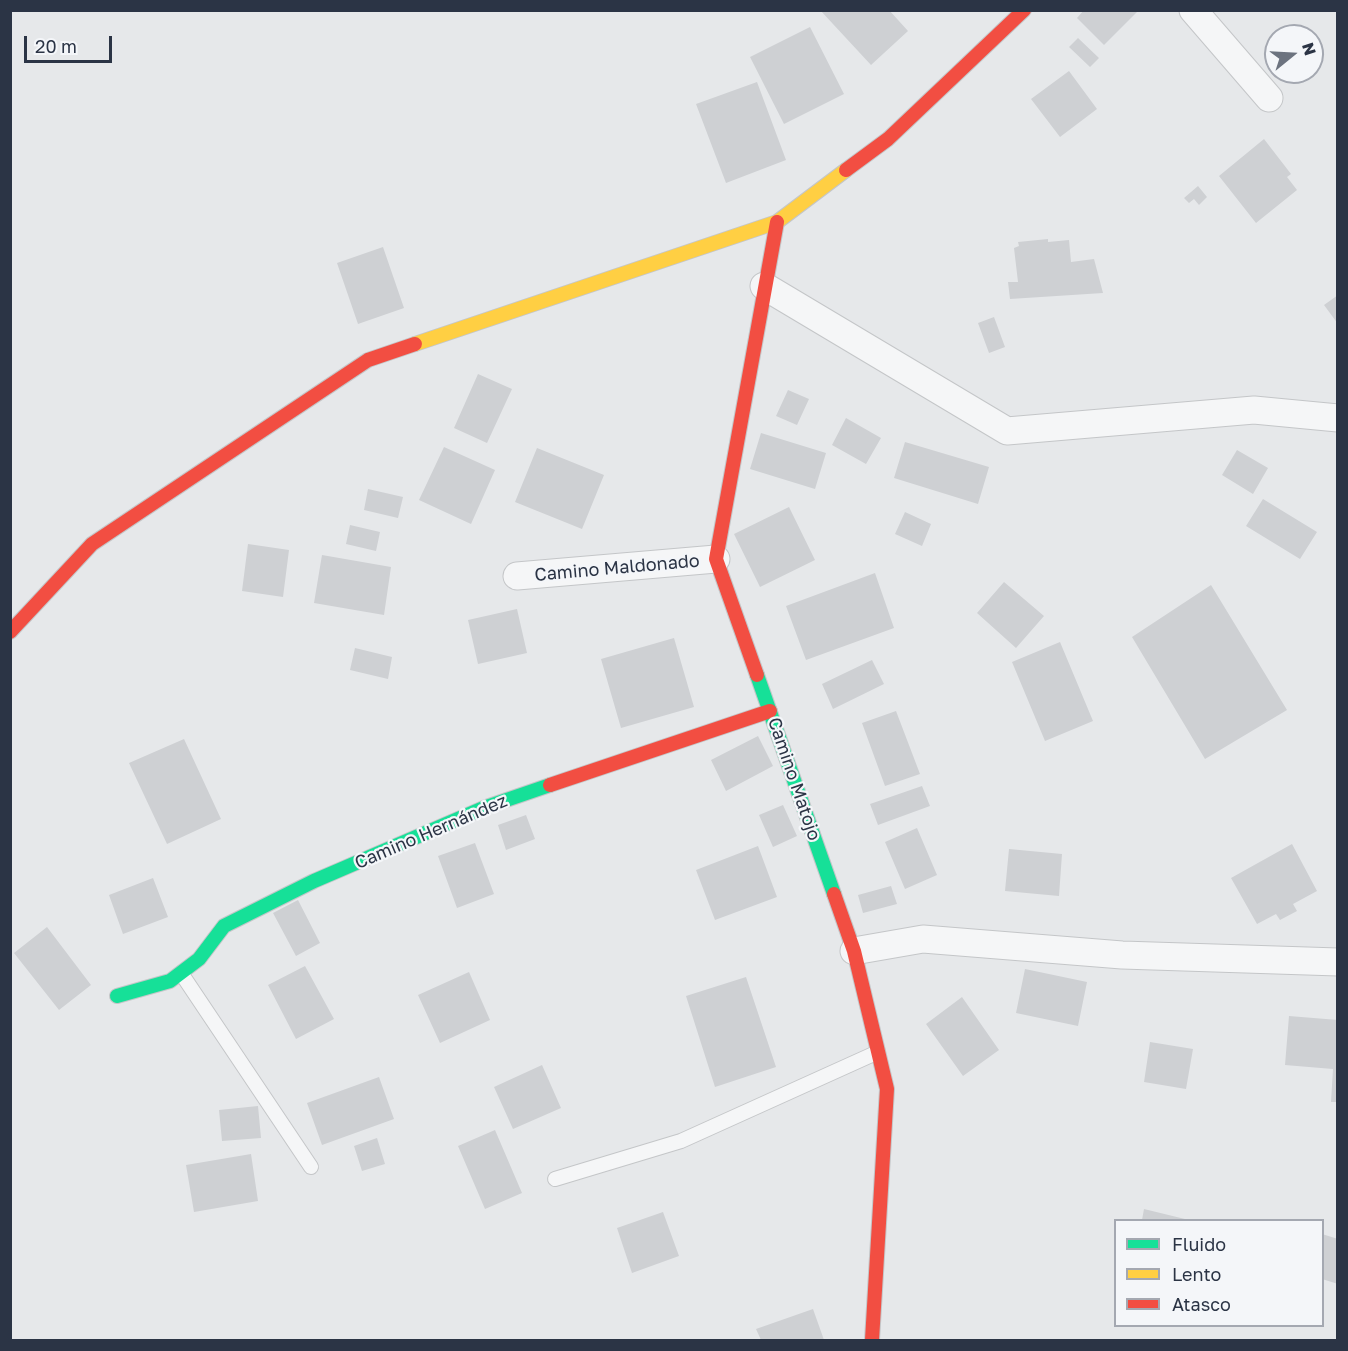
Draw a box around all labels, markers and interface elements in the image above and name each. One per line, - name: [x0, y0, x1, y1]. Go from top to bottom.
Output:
- scale bar: [27, 24, 116, 62]
- north arrow: [1264, 24, 1324, 84]
- text: 20 m: [35, 35, 77, 57]
- text: N: [1298, 40, 1321, 58]
- street label: Camino Maldonado: [534, 550, 700, 586]
- street label: Camino Matojo: [763, 715, 825, 843]
- street label: Camino Hernández: [351, 790, 511, 874]
- legend: [1114, 1219, 1324, 1327]
- text: Fluido: [1172, 1233, 1226, 1255]
- text: Lento: [1172, 1263, 1221, 1285]
- text: Atasco: [1172, 1293, 1231, 1315]

